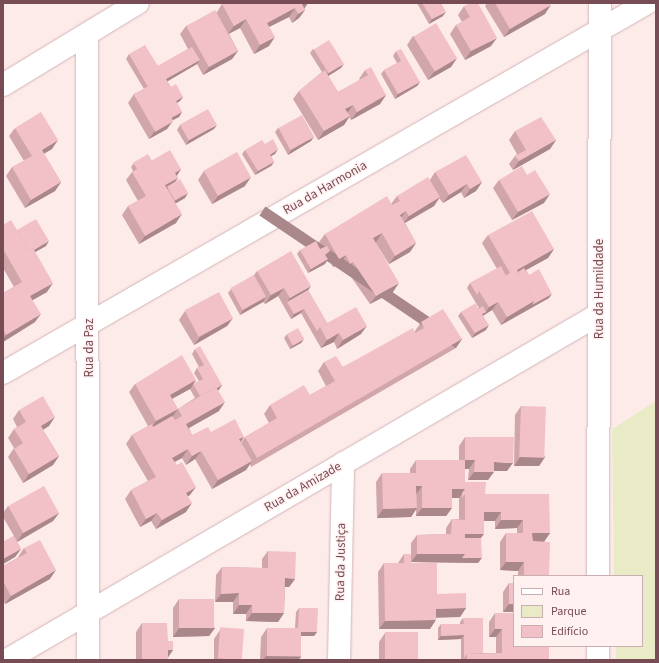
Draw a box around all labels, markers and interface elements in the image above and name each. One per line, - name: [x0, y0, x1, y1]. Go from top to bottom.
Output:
- street label: Rua da Harmonia: [280, 158, 370, 218]
- street label: Rua da Humildade: [591, 239, 607, 339]
- street label: Rua da Paz: [81, 319, 97, 377]
- street label: Rua da Amizade: [262, 459, 344, 515]
- street label: Rua da Justiça: [333, 523, 349, 601]
- legend: [513, 575, 643, 647]
- text: Rua: [551, 583, 570, 600]
- text: Parque: [551, 603, 587, 620]
- text: Edifício: [551, 623, 588, 640]

